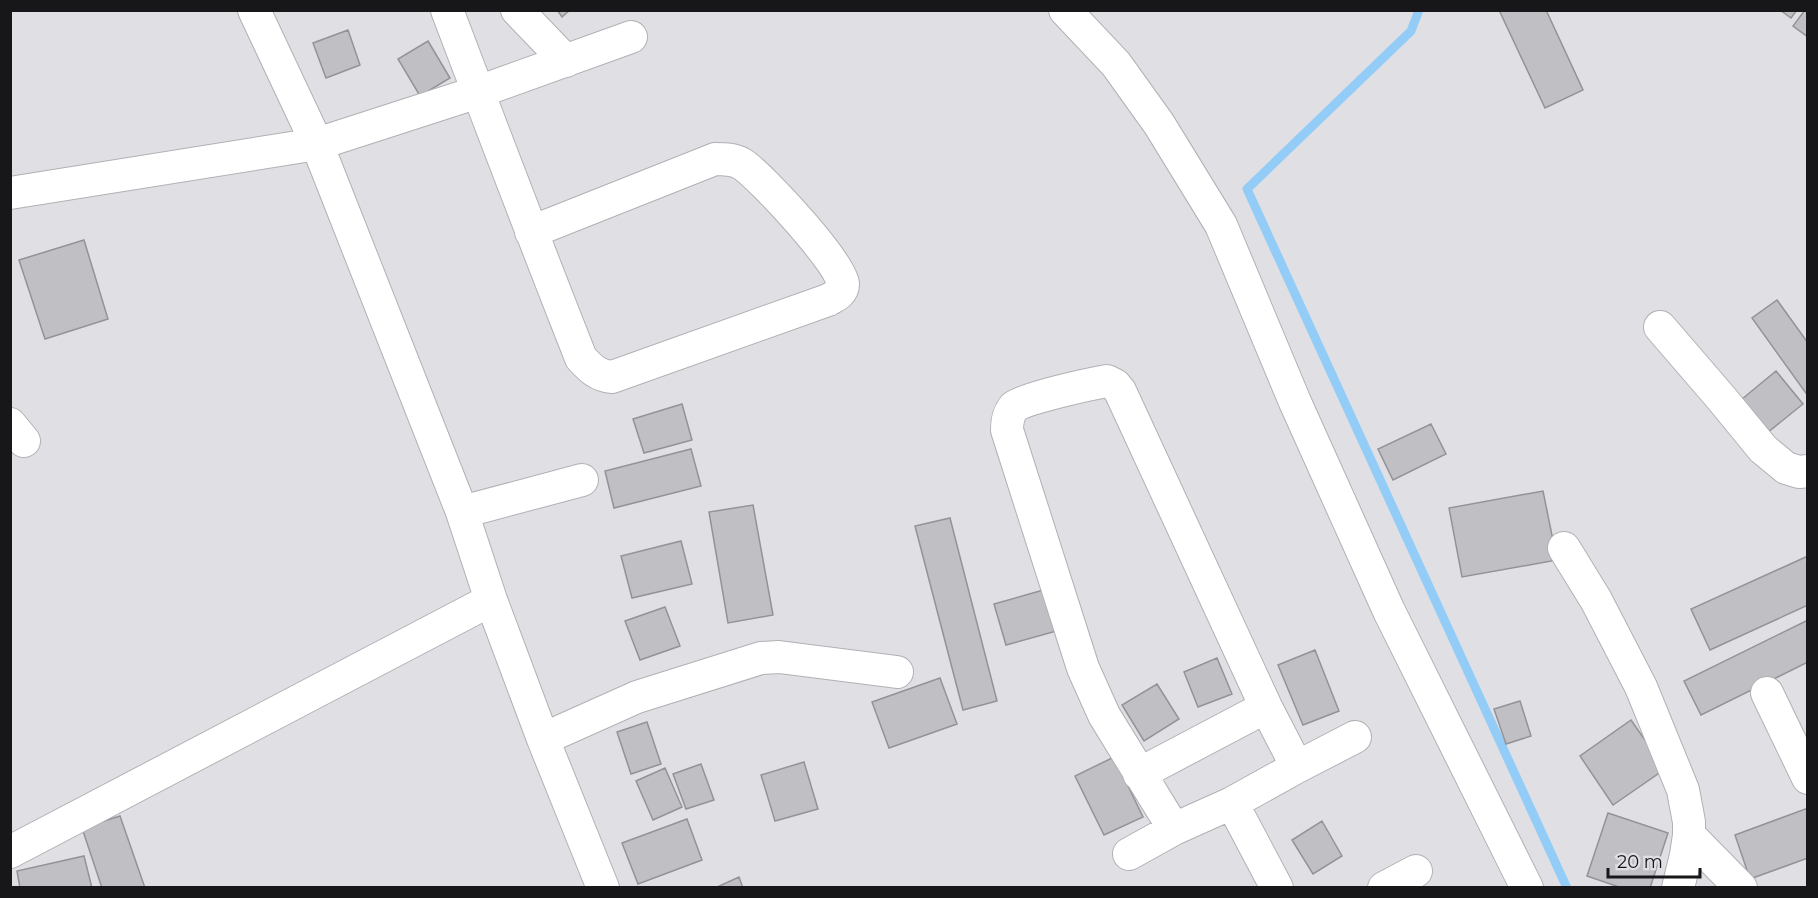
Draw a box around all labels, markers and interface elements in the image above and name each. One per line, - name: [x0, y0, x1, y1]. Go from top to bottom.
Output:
- scale bar: [1608, 841, 1700, 879]
- text: 20 m: [1617, 851, 1663, 873]

